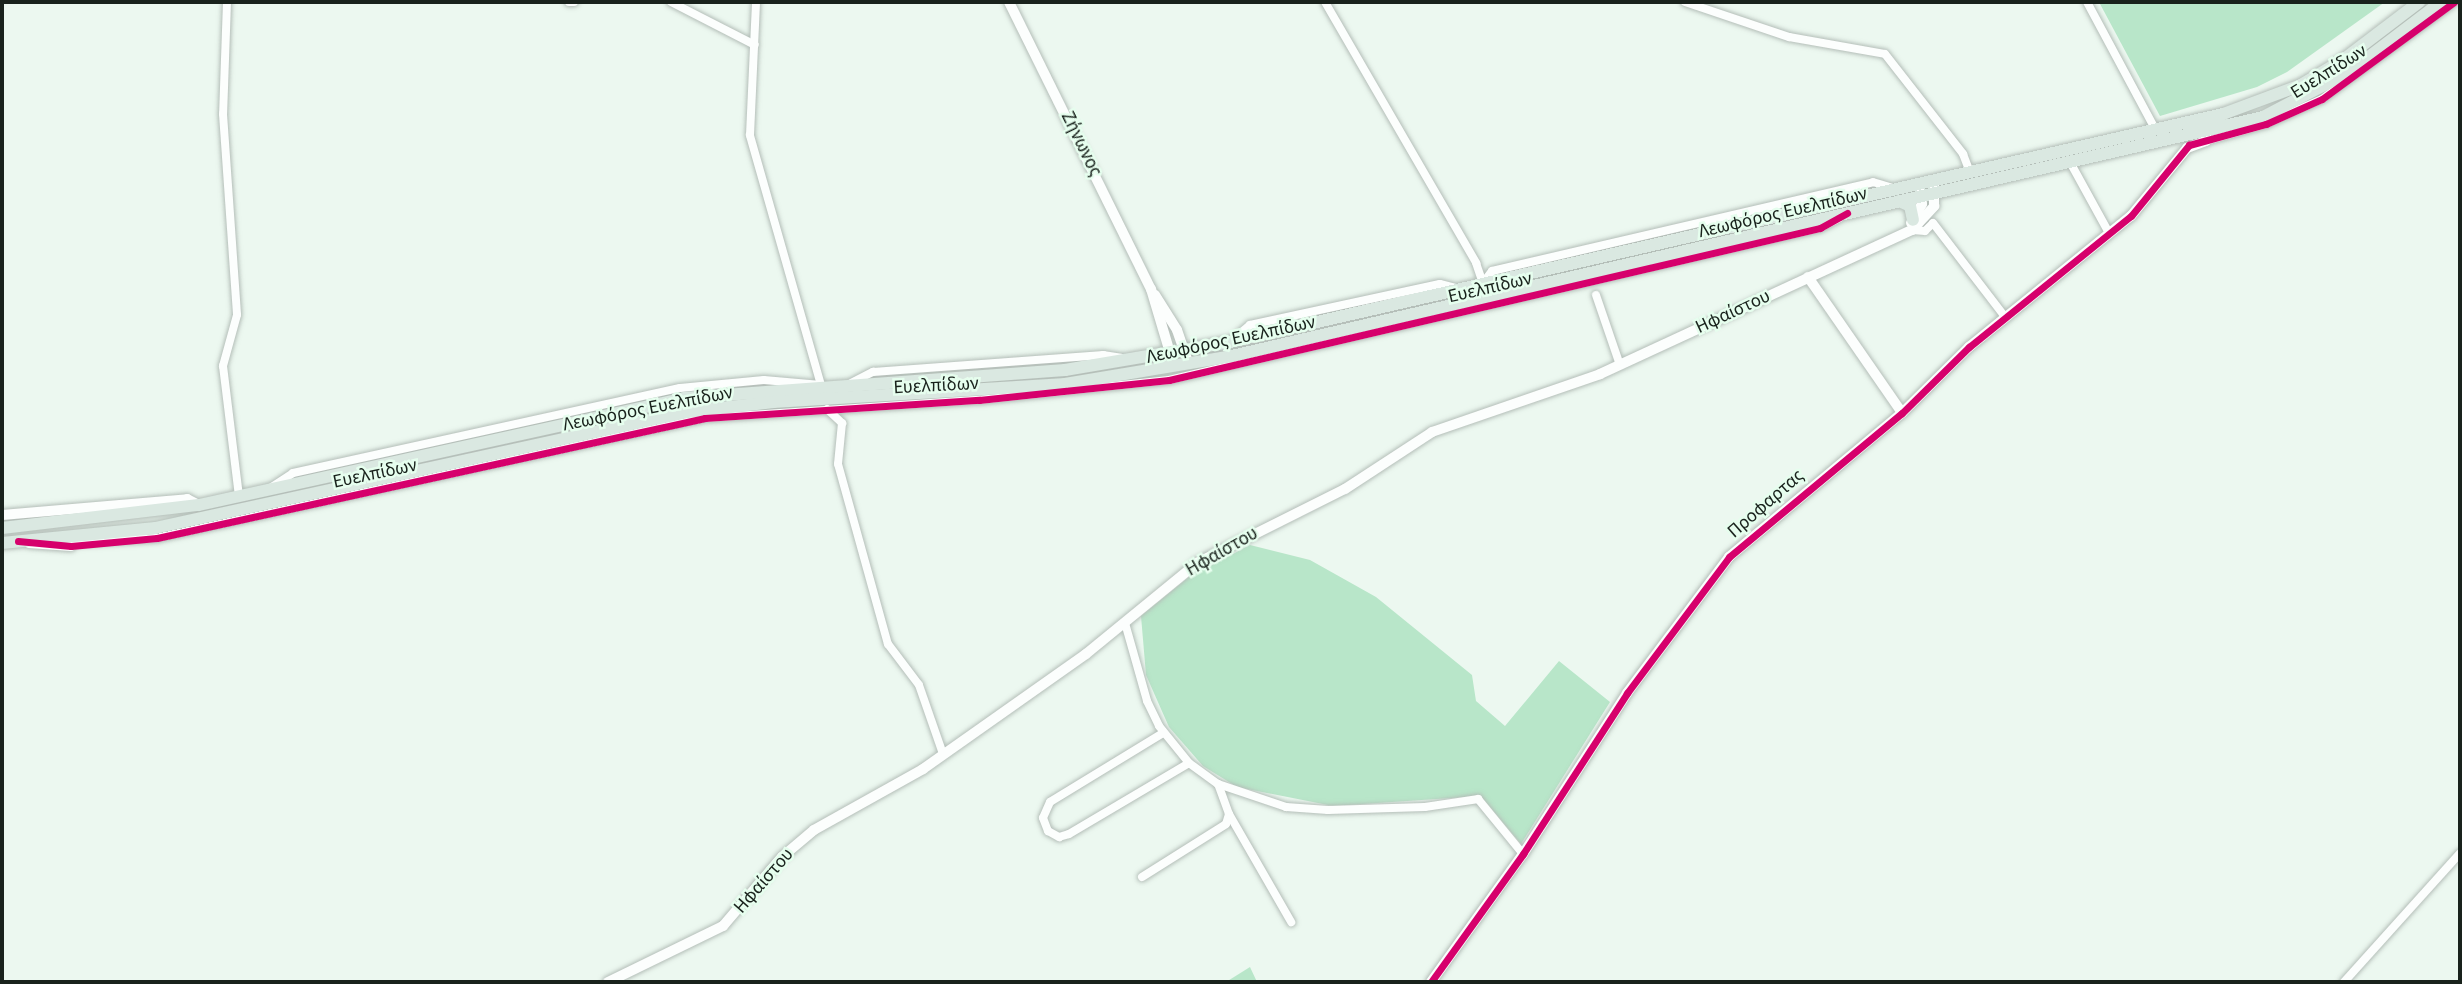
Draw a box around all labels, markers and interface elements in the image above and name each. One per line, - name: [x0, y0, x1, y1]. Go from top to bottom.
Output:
- street label: Ευελπίδων: [2287, 40, 2371, 104]
- street label: Ζήνωνος: [1055, 108, 1107, 180]
- street label: Λεωφόρος Ευελπίδων: [1696, 183, 1870, 243]
- street label: Ευελπίδων: [1446, 267, 1534, 309]
- street label: Ηφαίστου: [1692, 285, 1774, 339]
- street label: Λεωφόρος Ευελπίδων: [1144, 311, 1318, 369]
- street label: Ευελπίδων: [893, 372, 979, 400]
- street label: Λεωφόρος Ευελπίδων: [561, 381, 735, 437]
- street label: Ευελπίδων: [331, 454, 419, 494]
- street label: Προφαρτας: [1723, 465, 1809, 543]
- street label: Ηφαίστου: [1182, 522, 1262, 582]
- street label: Ηφαίστου: [729, 844, 799, 918]

